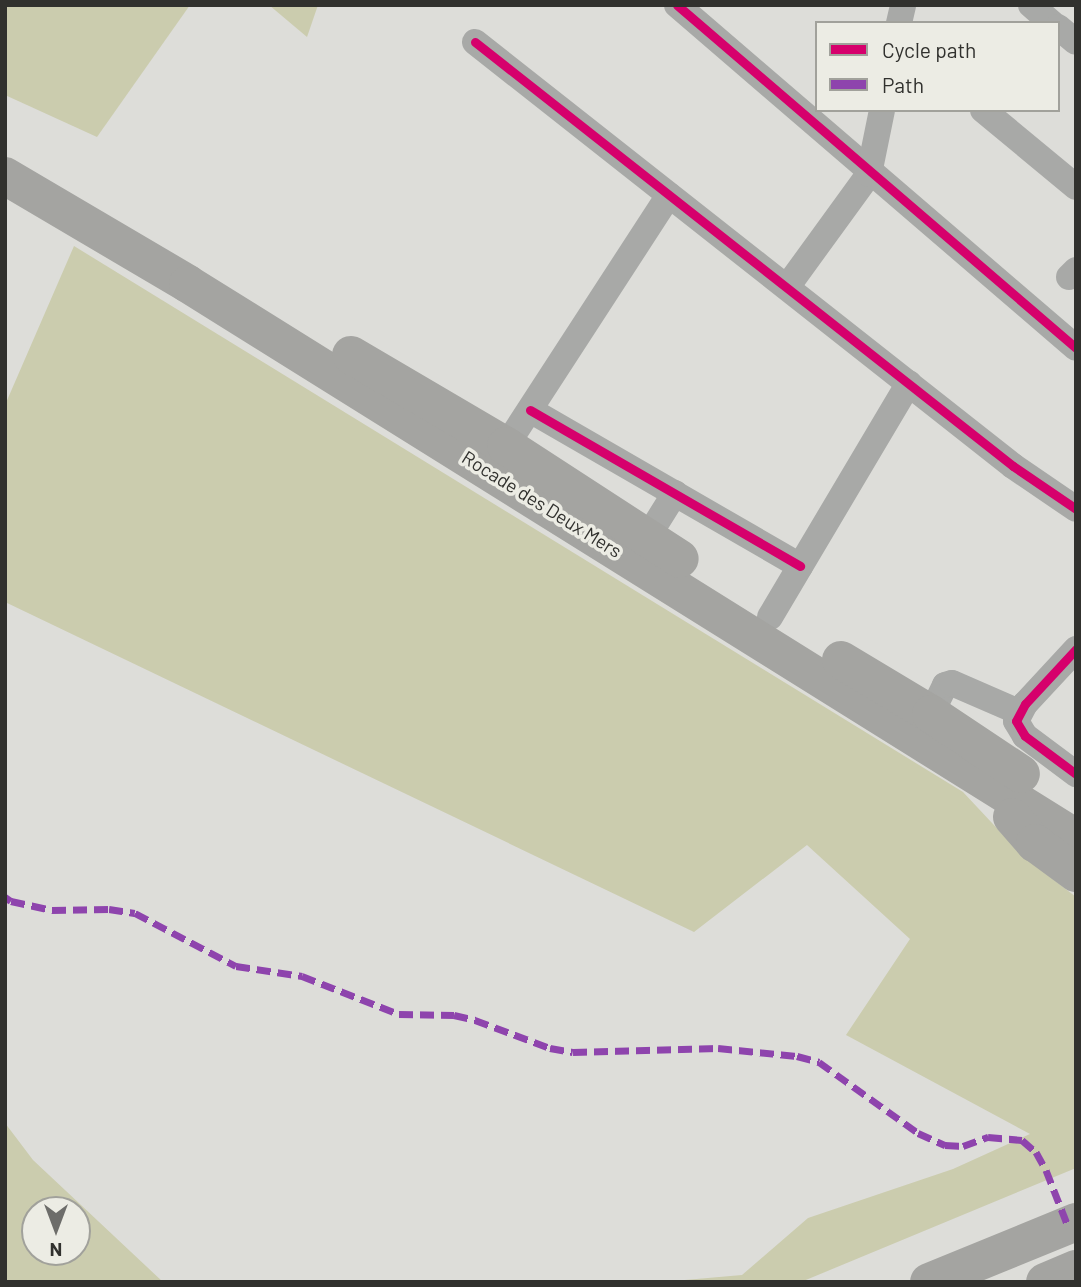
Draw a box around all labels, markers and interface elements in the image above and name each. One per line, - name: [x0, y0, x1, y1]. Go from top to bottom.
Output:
- legend: [815, 21, 1060, 112]
- text: Cycle path: [882, 37, 976, 62]
- text: Path: [882, 72, 924, 97]
- street label: Rocade des Deux Mers: [458, 446, 626, 562]
- north arrow: [21, 1196, 91, 1266]
- text: N: [50, 1239, 62, 1262]

